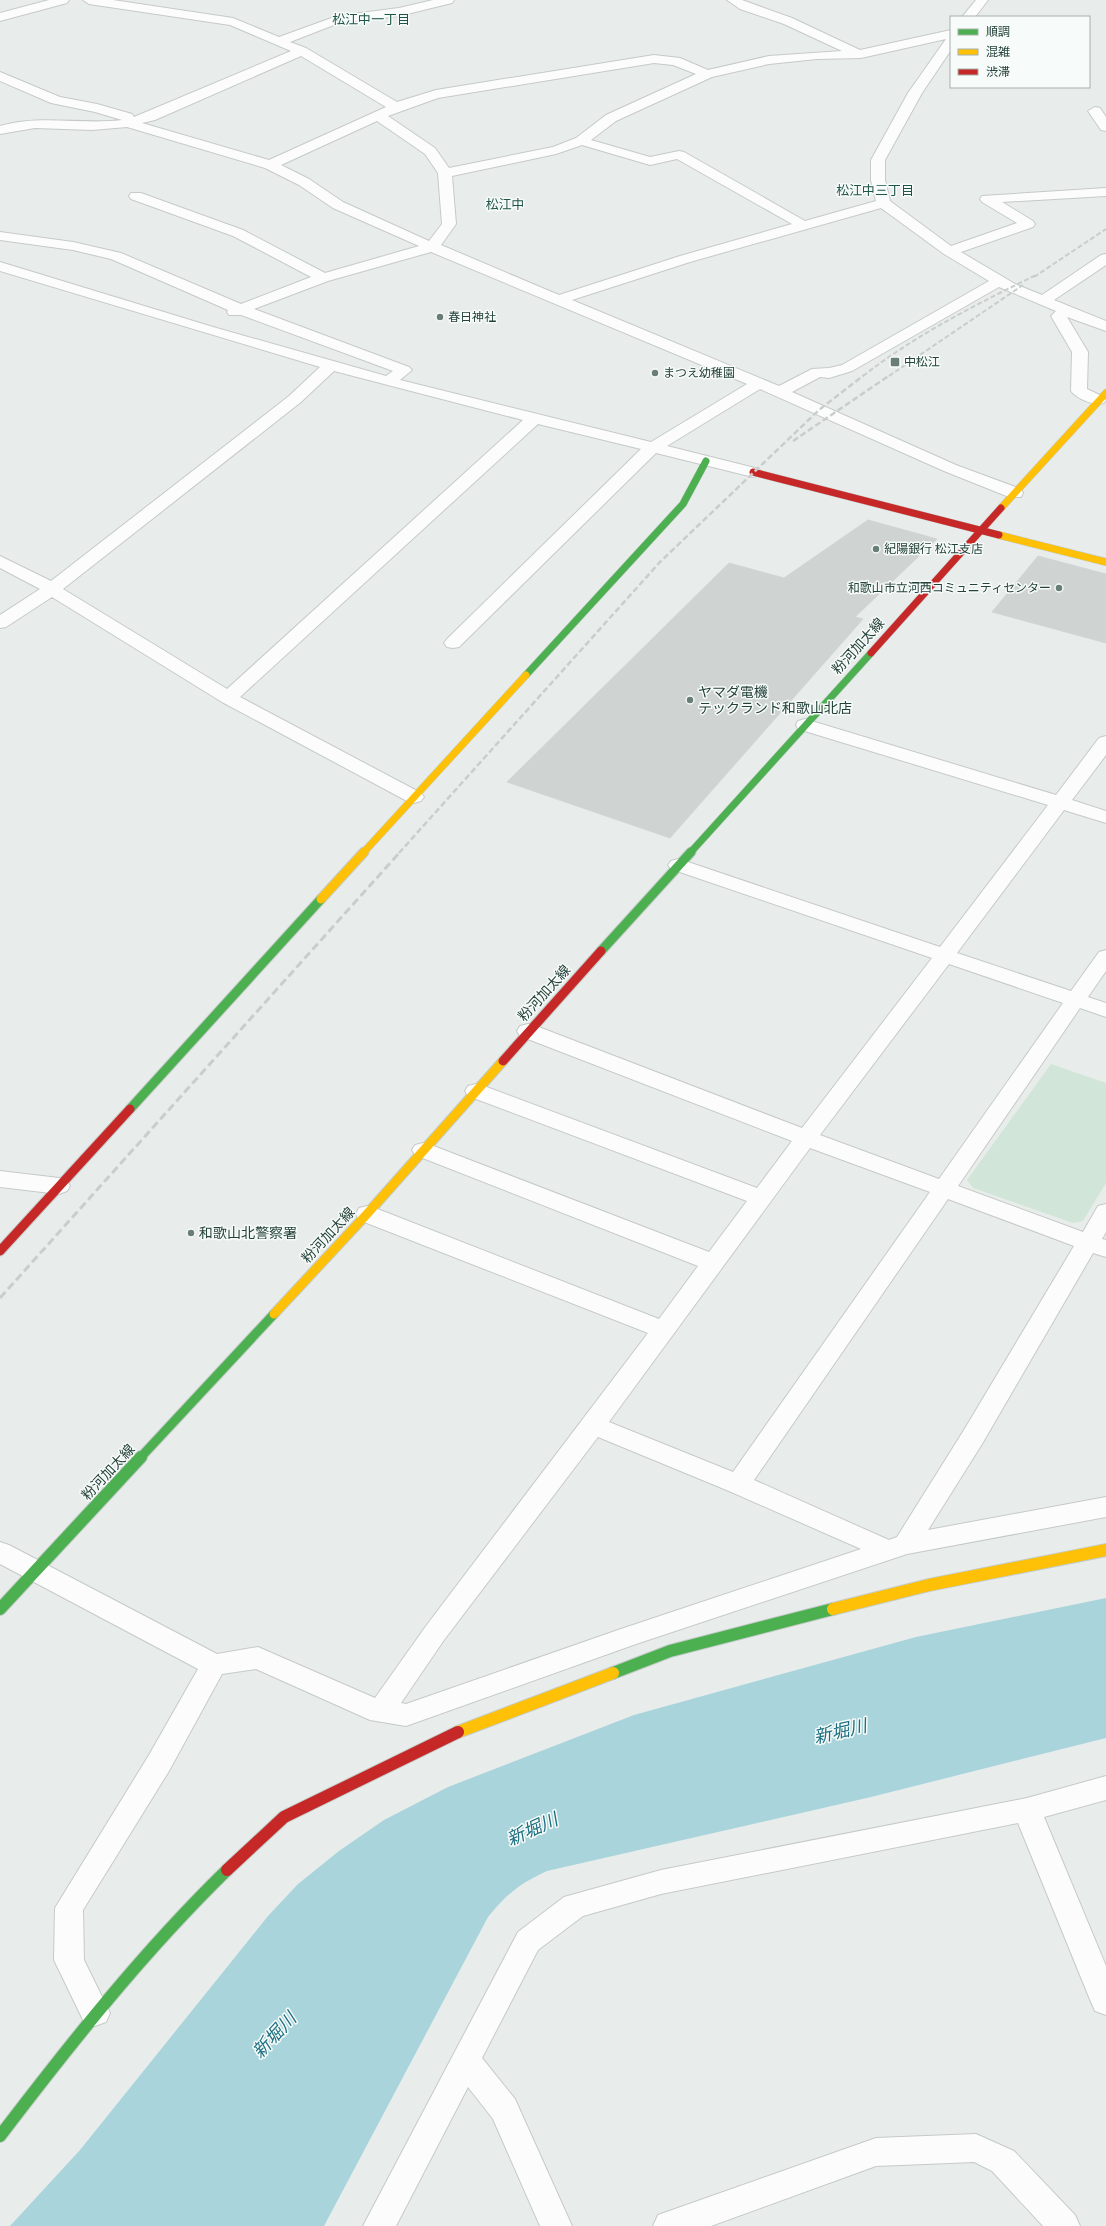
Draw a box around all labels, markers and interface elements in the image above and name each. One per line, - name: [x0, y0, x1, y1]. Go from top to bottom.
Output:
- district label: 松江中一丁目: [332, 12, 410, 27]
- legend: [950, 16, 1090, 88]
- text: 順調: [986, 25, 1010, 39]
- text: 混雑: [986, 45, 1010, 59]
- text: 渋滞: [986, 65, 1010, 79]
- district label: 松江中三丁目: [836, 183, 914, 198]
- district label: 松江中: [485, 197, 525, 212]
- place label: 春日神社: [448, 310, 496, 324]
- marker: 春日神社: [435, 312, 445, 322]
- place label: 中松江: [904, 355, 940, 369]
- marker: 中松江: [889, 356, 901, 368]
- place label: まつえ幼稚園: [663, 366, 735, 380]
- marker: まつえ幼稚園: [650, 368, 660, 378]
- place label: 紀陽銀行 松江支店: [884, 542, 983, 556]
- marker: 紀陽銀行 松江支店: [871, 544, 881, 554]
- place label: 和歌山市立河西コミュニティセンター: [848, 581, 1051, 595]
- marker: 和歌山市立河西コミュニティセンター: [1054, 583, 1064, 593]
- street label: 粉河加太線: [829, 615, 887, 677]
- place label: ヤマダ電機 テックランド和歌山北店: [698, 684, 852, 716]
- marker: ヤマダ電機 テックランド和歌山北店: [685, 695, 695, 705]
- street label: 粉河加太線: [515, 962, 573, 1024]
- street label: 粉河加太線: [298, 1204, 358, 1266]
- place label: 和歌山北警察署: [199, 1225, 297, 1241]
- marker: 和歌山北警察署: [186, 1228, 196, 1238]
- street label: 粉河加太線: [78, 1441, 138, 1503]
- water label: 新堀川: [811, 1714, 871, 1747]
- water label: 新堀川: [503, 1808, 563, 1850]
- water label: 新堀川: [248, 2007, 301, 2062]

